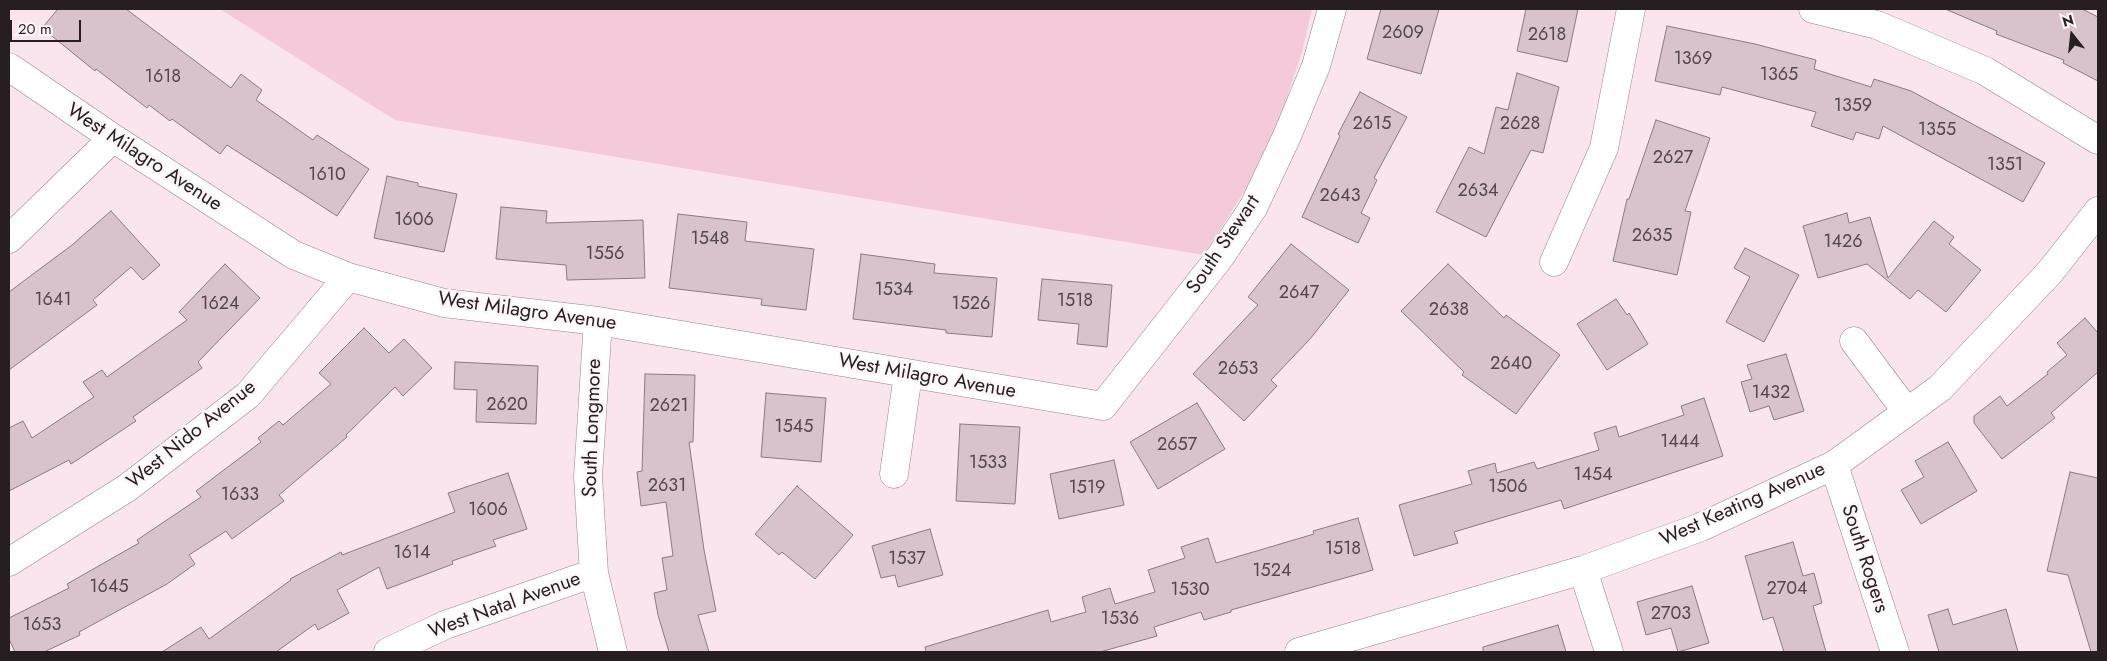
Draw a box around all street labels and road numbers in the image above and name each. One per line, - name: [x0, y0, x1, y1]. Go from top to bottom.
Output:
- street label: West Milagro Avenue: [62, 99, 226, 217]
- street label: South Stewart: [1182, 191, 1266, 299]
- street label: West Milagro Avenue: [436, 288, 618, 336]
- street label: West Milagro Avenue: [836, 350, 1018, 404]
- street label: South Longmore: [579, 358, 607, 498]
- street label: West Nido Avenue: [123, 376, 261, 494]
- street label: West Keating Avenue: [1657, 458, 1829, 552]
- street label: South Rogers: [1835, 502, 1893, 616]
- street label: West Natal Avenue: [426, 567, 584, 645]

